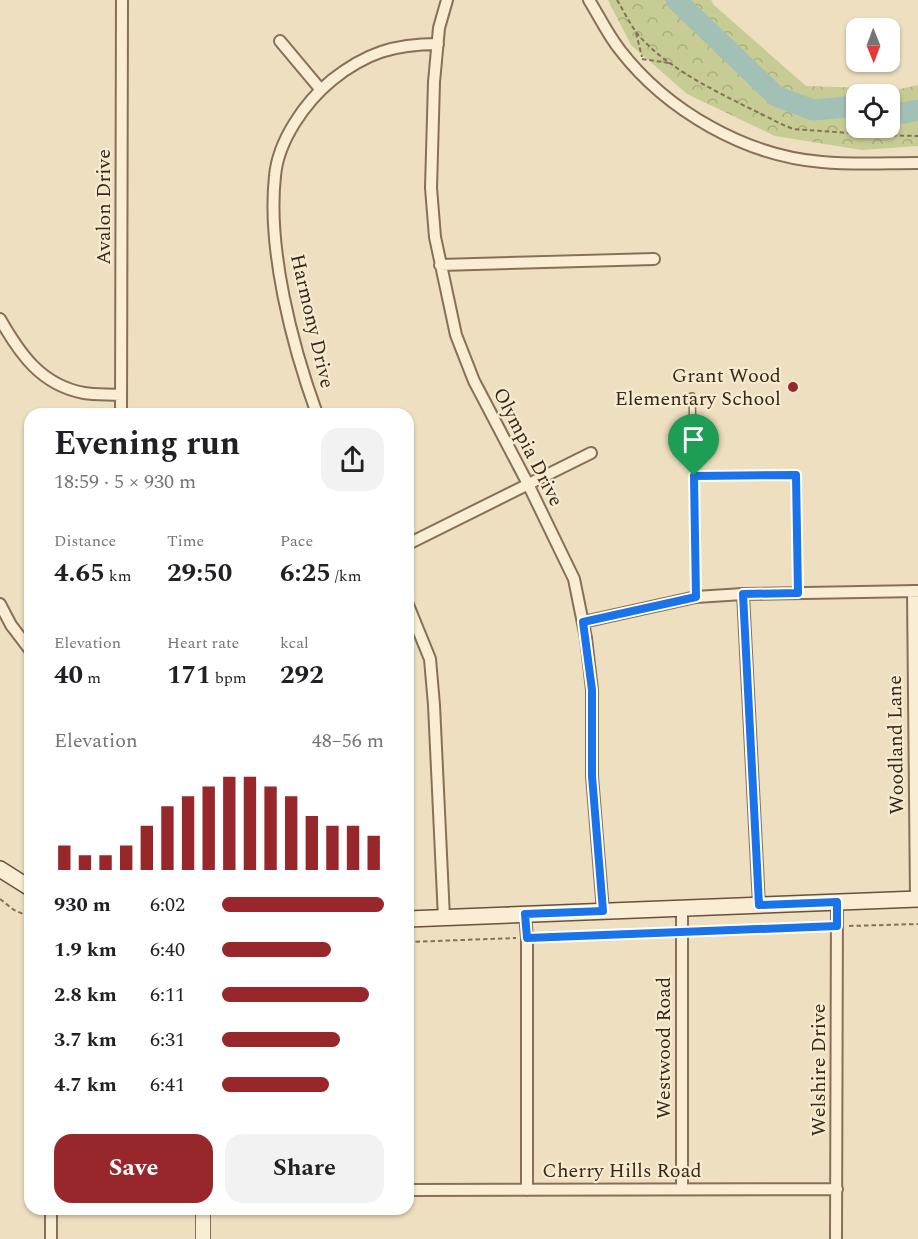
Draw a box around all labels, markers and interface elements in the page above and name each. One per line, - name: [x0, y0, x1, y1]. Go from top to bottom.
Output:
- north arrow: [846, 18, 900, 72]
- map controls: [846, 18, 900, 138]
- button: locate: [846, 84, 900, 138]
- street label: Avalon Drive: [89, 149, 119, 265]
- street label: Harmony Drive: [282, 251, 342, 391]
- place label: Grant Wood Elementary School: [615, 361, 781, 414]
- marker: Grant Wood Elementary School: [786, 380, 800, 394]
- street label: Olympia Drive: [485, 382, 571, 512]
- pin: [668, 414, 719, 476]
- text: Evening run: [54, 419, 240, 469]
- icon: arrive: [677, 423, 710, 456]
- button: share: [321, 428, 384, 491]
- text: 18:59 · 5 × 930 m: [54, 467, 196, 497]
- text: Distance: [54, 529, 116, 553]
- text: Time: [167, 529, 204, 553]
- text: Pace: [280, 529, 313, 553]
- text: 4.65: [54, 553, 105, 593]
- text: 29:50: [167, 553, 232, 593]
- text: 6:25: [280, 553, 331, 593]
- text: km: [105, 564, 131, 588]
- text: /km: [331, 564, 361, 588]
- text: Elevation: [54, 631, 121, 655]
- text: Heart rate: [167, 631, 239, 655]
- text: kcal: [280, 631, 309, 655]
- text: 40: [54, 655, 83, 695]
- text: 171: [167, 655, 211, 695]
- text: 292: [280, 655, 324, 695]
- text: m: [83, 666, 101, 690]
- text: bpm: [211, 666, 247, 690]
- street label: Woodland Lane: [880, 675, 912, 815]
- text: Elevation: [54, 726, 138, 756]
- text: 48–56 m: [312, 726, 384, 756]
- text: 930 m: [54, 890, 111, 920]
- text: 6:02: [150, 890, 185, 920]
- text: 1.9 km: [54, 935, 117, 965]
- text: 6:40: [150, 935, 185, 965]
- street label: Westwood Road: [649, 977, 679, 1119]
- text: 2.8 km: [54, 980, 117, 1010]
- text: 6:11: [150, 980, 185, 1010]
- street label: Welshire Drive: [804, 1004, 834, 1136]
- text: 3.7 km: [54, 1025, 117, 1055]
- text: 6:31: [150, 1025, 185, 1055]
- text: 4.7 km: [54, 1070, 117, 1100]
- text: 6:41: [150, 1070, 185, 1100]
- button: Save: [54, 1134, 213, 1203]
- button: Share: [225, 1134, 384, 1203]
- street label: Cherry Hills Road: [542, 1156, 702, 1186]

